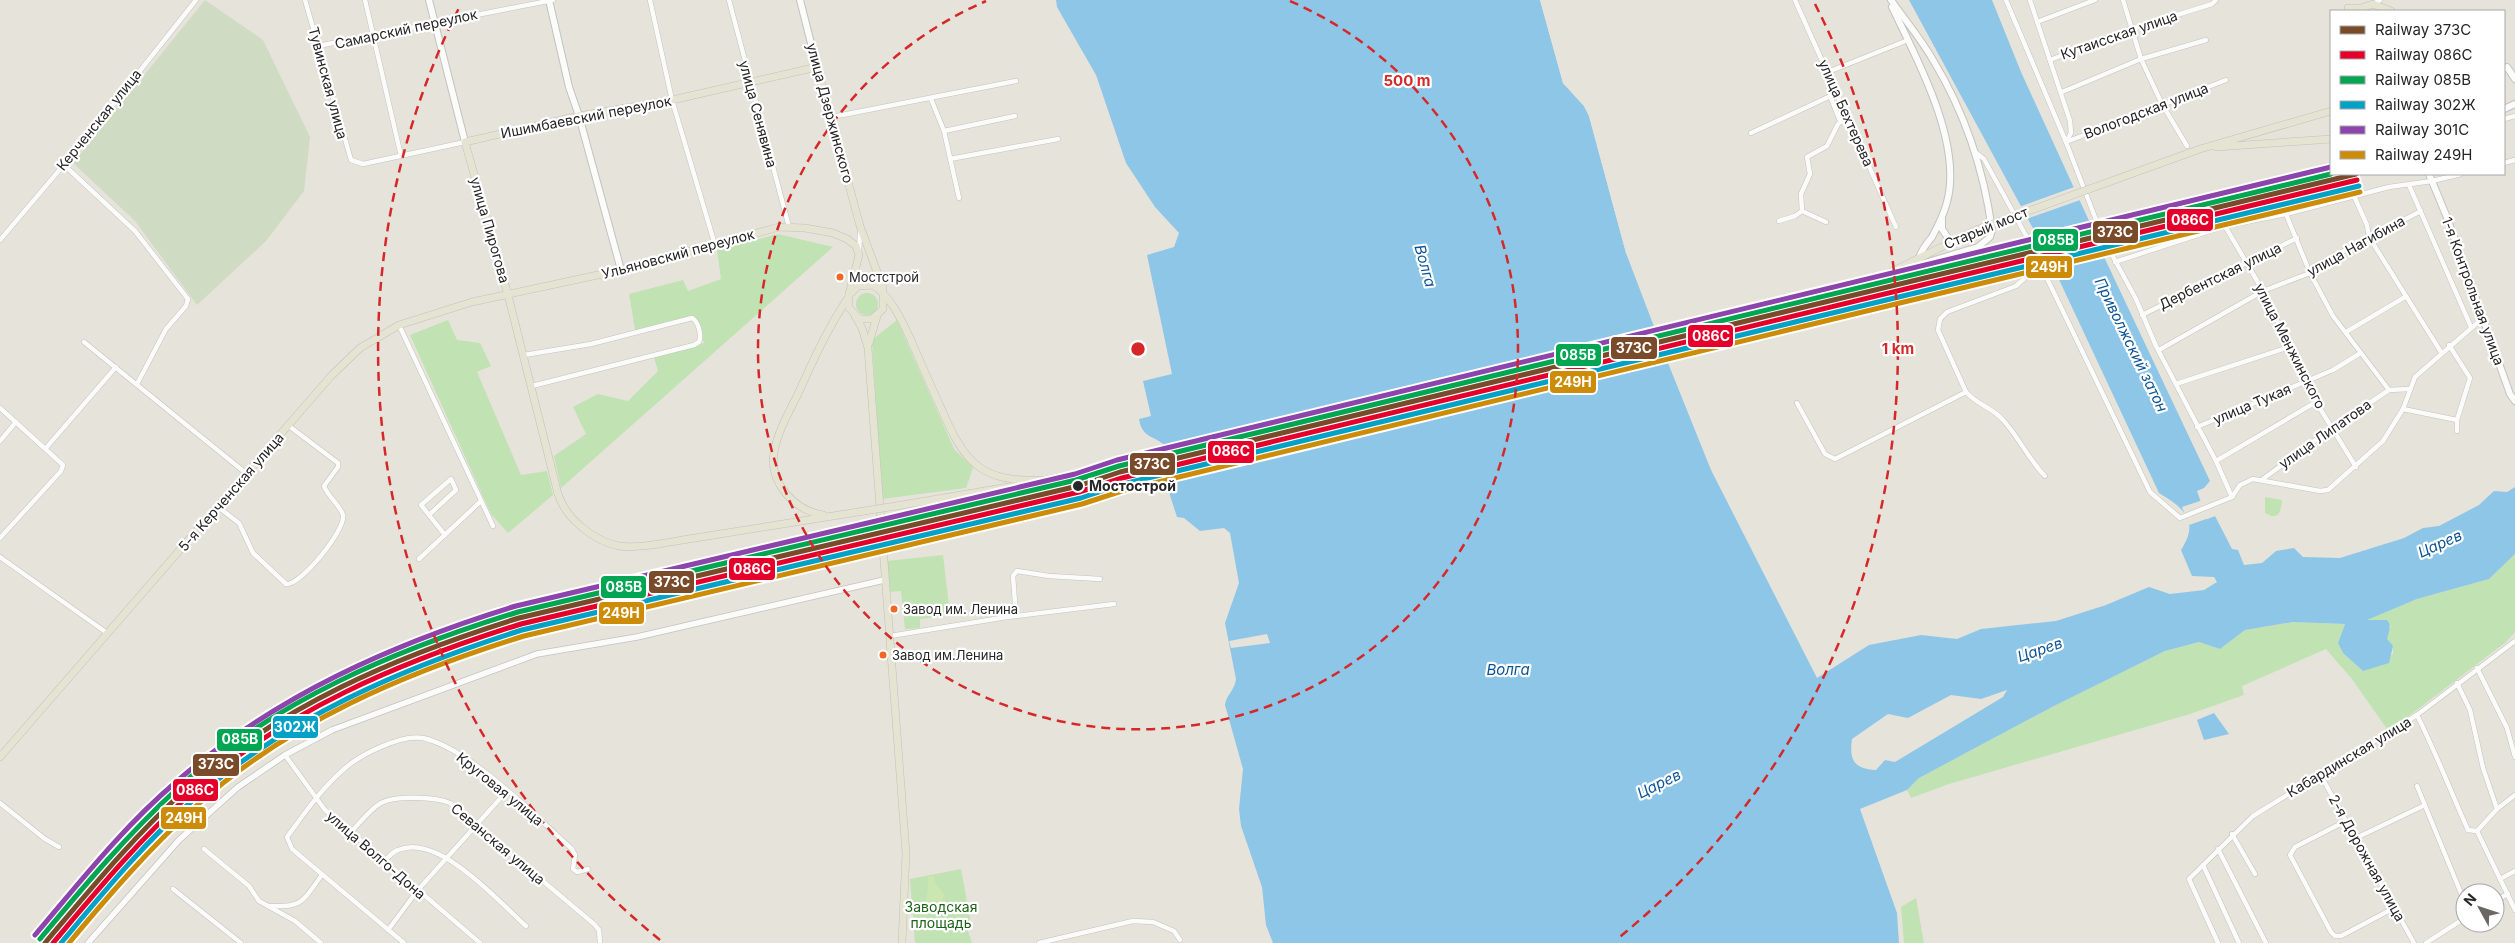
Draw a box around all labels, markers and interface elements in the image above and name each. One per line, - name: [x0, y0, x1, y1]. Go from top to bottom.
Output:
- street label: Самарский переулок: [333, 5, 479, 52]
- street label: Кутаисская улица: [2058, 7, 2180, 63]
- legend: [2330, 10, 2505, 175]
- text: Railway 373C: [2375, 20, 2471, 39]
- street label: Тувинская улица: [305, 25, 352, 141]
- street label: улица Дзержинского: [804, 41, 857, 185]
- text: Railway 086С: [2375, 45, 2472, 64]
- street label: улица Бехтерева: [1815, 57, 1878, 169]
- street label: улица Сенявина: [736, 58, 781, 169]
- street label: Керченская улица: [53, 66, 145, 174]
- text: Railway 085В: [2375, 70, 2471, 89]
- text: 500 m: [1383, 71, 1431, 90]
- street label: Вологодская улица: [2081, 79, 2210, 142]
- street label: Ишимбаевский переулок: [499, 92, 673, 141]
- text: Railway 302Ж: [2375, 95, 2476, 114]
- text: Railway 301С: [2375, 120, 2469, 139]
- text: Railway 249Н: [2375, 145, 2472, 164]
- street label: улица Пирогова: [467, 175, 514, 285]
- street label: Старый мост: [1941, 203, 2031, 252]
- line badge: 086С: [2166, 208, 2214, 232]
- text: 086С: [2171, 211, 2209, 228]
- street label: улица Нагибина: [2304, 212, 2408, 279]
- street label: 1-я Контрольная улица: [2439, 214, 2508, 367]
- line badge: 373C: [2092, 220, 2139, 244]
- text: 373C: [2097, 223, 2133, 240]
- street label: Ульяновский переулок: [600, 225, 756, 282]
- line badge: 085В: [2032, 228, 2079, 252]
- text: 085В: [2038, 231, 2074, 248]
- street label: Дербентская улица: [2156, 239, 2284, 313]
- water label: Волга: [1410, 242, 1441, 289]
- line badge: 249Н: [2025, 255, 2073, 279]
- text: 249Н: [2030, 258, 2068, 275]
- place label: Мостстрой: [849, 269, 919, 285]
- marker: Мостстрой: [835, 272, 845, 282]
- water label: Приволжский затон: [2091, 275, 2172, 415]
- street label: улица Менжинского: [2251, 280, 2329, 411]
- line badge: 086С: [1687, 324, 1734, 348]
- text: 086С: [1692, 327, 1730, 344]
- line badge: 373C: [1610, 336, 1658, 360]
- text: 373C: [1616, 339, 1652, 356]
- text: 1 km: [1882, 339, 1914, 358]
- centre of rings: [1129, 340, 1147, 358]
- line badge: 085В: [1555, 343, 1602, 367]
- text: 085В: [1560, 346, 1596, 363]
- line badge: 249Н: [1549, 370, 1597, 394]
- text: 249Н: [1554, 373, 1592, 390]
- street label: улица Тукая: [2210, 380, 2293, 428]
- street label: улица Липатова: [2275, 395, 2374, 472]
- street label: 5-я Керченская улица: [174, 429, 287, 555]
- line badge: 086С: [1207, 440, 1255, 464]
- text: 086С: [1212, 442, 1250, 459]
- line badge: 373C: [1129, 452, 1176, 476]
- text: 373C: [1134, 455, 1170, 472]
- place label: Мостострой: [1089, 477, 1176, 494]
- marker: Мостострой: [1071, 479, 1085, 493]
- water label: Царев: [2415, 525, 2465, 562]
- line badge: 086С: [728, 557, 776, 581]
- text: 086С: [733, 560, 771, 577]
- line badge: 373C: [648, 570, 695, 594]
- text: 373C: [654, 573, 690, 590]
- line badge: 085В: [600, 575, 647, 599]
- text: 085В: [606, 578, 642, 595]
- line badge: 249Н: [598, 601, 645, 625]
- place label: Завод им. Ленина: [903, 601, 1018, 617]
- text: 249Н: [602, 604, 640, 621]
- marker: Завод им. Ленина: [889, 604, 899, 614]
- water label: Царев: [2015, 633, 2065, 666]
- place label: Завод им.Ленина: [892, 647, 1003, 663]
- marker: Завод им.Ленина: [878, 650, 888, 660]
- water label: Волга: [1486, 660, 1530, 679]
- street label: Кабардинская улица: [2283, 713, 2414, 800]
- line badge: 302Ж: [272, 715, 319, 739]
- text: 302Ж: [274, 718, 316, 735]
- line badge: 085В: [216, 728, 263, 752]
- text: 085В: [222, 730, 258, 747]
- street label: Круговая улица: [453, 748, 547, 829]
- line badge: 373C: [192, 753, 240, 777]
- text: 373C: [198, 755, 234, 772]
- water label: Царев: [1634, 765, 1684, 802]
- line badge: 086С: [172, 778, 219, 802]
- text: 086С: [176, 781, 214, 798]
- street label: 2-я Дорожная улица: [2326, 791, 2409, 924]
- street label: Севанская улица: [448, 799, 549, 888]
- line badge: 249Н: [160, 806, 207, 830]
- street label: улица Волго-Дона: [323, 807, 429, 902]
- text: 249Н: [165, 809, 203, 826]
- north arrow: [2455, 883, 2505, 933]
- text: N: [2460, 890, 2480, 909]
- park label: Заводская площадь: [905, 898, 977, 931]

